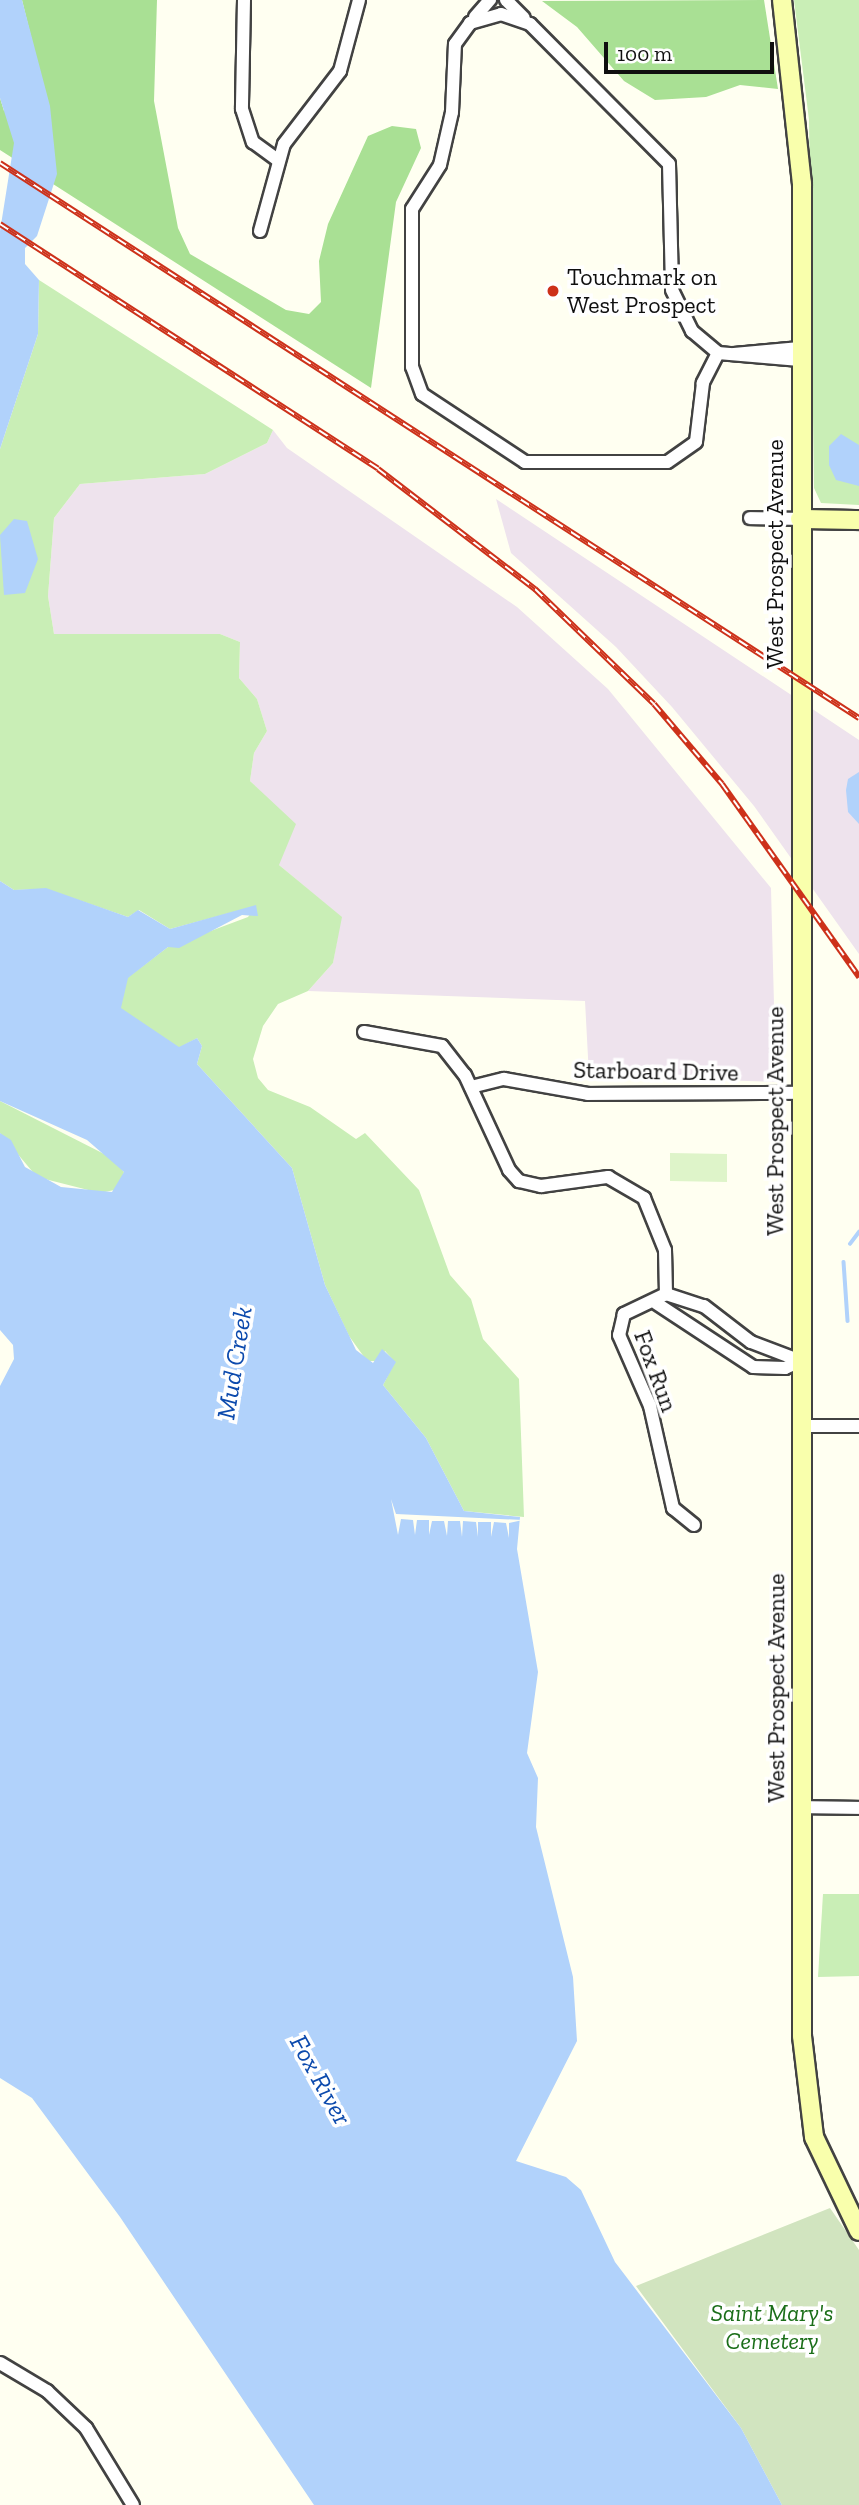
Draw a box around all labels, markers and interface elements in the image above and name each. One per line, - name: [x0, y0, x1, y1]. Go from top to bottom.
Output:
- scale bar: [607, 28, 777, 72]
- text: 100 m: [617, 41, 672, 66]
- place label: Touchmark on West Prospect: [567, 263, 717, 319]
- marker: Touchmark on West Prospect: [545, 283, 561, 299]
- street label: West Prospect Avenue: [761, 439, 789, 669]
- street label: West Prospect Avenue: [761, 1006, 789, 1236]
- street label: Starboard Drive: [573, 1055, 739, 1087]
- water label: Mud Creek: [211, 1304, 259, 1422]
- street label: Fox Run: [628, 1326, 684, 1416]
- street label: West Prospect Avenue: [762, 1573, 790, 1803]
- water label: Fox River: [282, 2029, 358, 2131]
- park label: Saint Mary's Cemetery: [710, 2299, 834, 2355]

